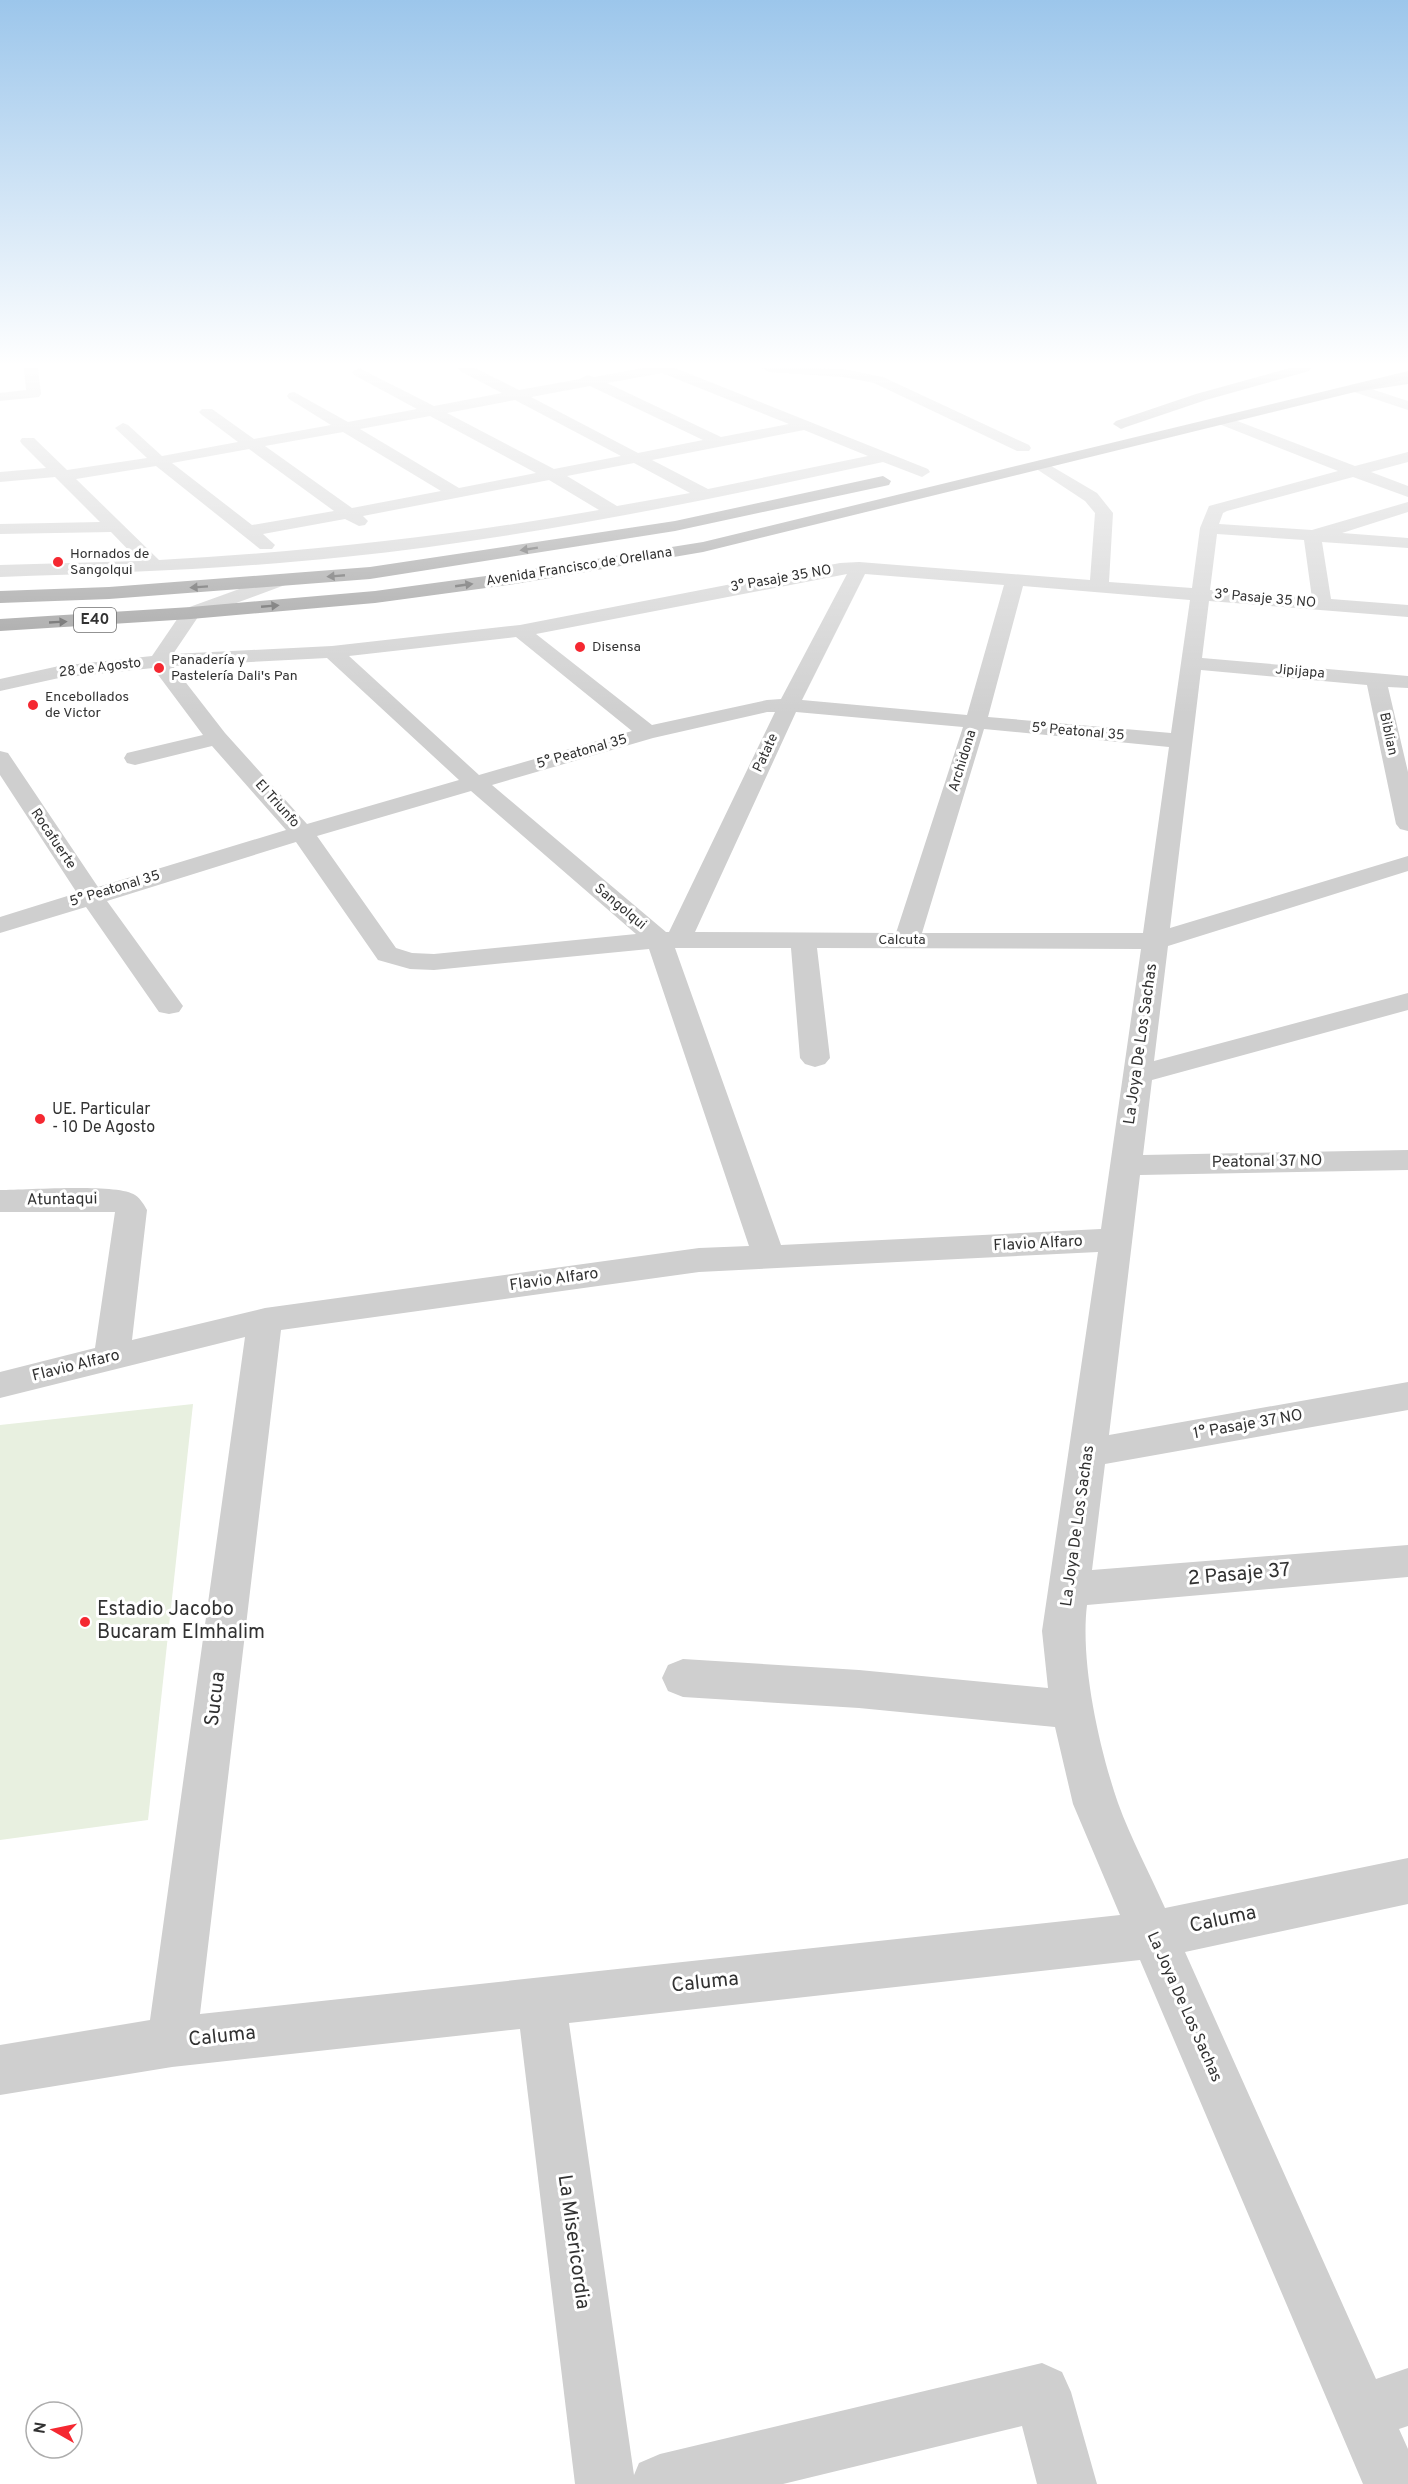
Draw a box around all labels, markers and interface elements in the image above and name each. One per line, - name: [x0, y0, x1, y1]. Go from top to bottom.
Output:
- street label: Avenida Francisco de Orellana: [485, 544, 673, 590]
- one-way arrow: [520, 545, 539, 554]
- place label: Hornados de Sangolqui: [70, 546, 149, 579]
- marker: Hornados de Sangolqui: [51, 555, 65, 569]
- street label: 3° Pasaje 35 NO: [729, 562, 833, 596]
- one-way arrow: [327, 571, 346, 581]
- one-way arrow: [454, 580, 473, 590]
- one-way arrow: [189, 582, 208, 591]
- street label: 3° Pasaje 35 NO: [1213, 586, 1317, 612]
- one-way arrow: [260, 601, 279, 611]
- road number: E40: [74, 608, 116, 632]
- one-way arrow: [49, 617, 68, 626]
- place label: Disensa: [592, 639, 641, 656]
- marker: Disensa: [573, 640, 587, 654]
- place label: Panadería y Pastelería Dali's Pan: [171, 652, 298, 685]
- street label: 28 de Agosto: [58, 654, 142, 681]
- marker: Panadería y Pastelería Dali's Pan: [152, 661, 166, 675]
- street label: Jipijapa: [1275, 661, 1325, 683]
- place label: Encebollados de Victor: [45, 689, 129, 722]
- marker: Encebollados de Victor: [26, 698, 40, 712]
- street label: Biblian: [1375, 711, 1401, 757]
- street label: 5° Peatonal 35: [1031, 719, 1125, 745]
- street label: Archidona: [946, 728, 980, 794]
- street label: 5° Peatonal 35: [535, 731, 629, 773]
- street label: Patate: [750, 731, 782, 775]
- street label: El Triunfo: [251, 777, 303, 832]
- street label: Rocafuerte: [27, 805, 79, 873]
- street label: 5° Peatonal 35: [68, 867, 162, 911]
- street label: Sangolqui: [591, 880, 649, 934]
- street label: Calcuta: [878, 932, 926, 949]
- street label: La Joya De Los Sachas: [1120, 962, 1162, 1126]
- place label: UE. Particular - 10 De Agosto: [52, 1100, 155, 1138]
- marker: UE. Particular - 10 De Agosto: [33, 1112, 47, 1126]
- street label: Peatonal 37 NO: [1211, 1151, 1323, 1173]
- street label: Atuntaqui: [26, 1189, 98, 1211]
- street label: Flavio Alfaro: [993, 1232, 1083, 1256]
- street label: Flavio Alfaro: [508, 1264, 600, 1296]
- street label: Flavio Alfaro: [30, 1345, 122, 1387]
- street label: 1° Pasaje 37 NO: [1192, 1406, 1304, 1444]
- street label: La Joya De Los Sachas: [1057, 1444, 1099, 1608]
- street label: 2 Pasaje 37: [1187, 1558, 1291, 1592]
- place label: Estadio Jacobo Bucaram Elmhalim: [97, 1597, 265, 1646]
- marker: Estadio Jacobo Bucaram Elmhalim: [78, 1615, 92, 1629]
- street label: Sucua: [200, 1670, 232, 1728]
- street label: Caluma: [1187, 1900, 1259, 1940]
- street label: La Joya De Los Sachas: [1142, 1929, 1226, 2085]
- street label: Caluma: [670, 1967, 740, 1999]
- street label: Caluma: [187, 2021, 257, 2053]
- street label: La Misericordia: [551, 2173, 595, 2311]
- north arrow: [24, 2400, 84, 2460]
- text: N: [30, 2421, 52, 2435]

